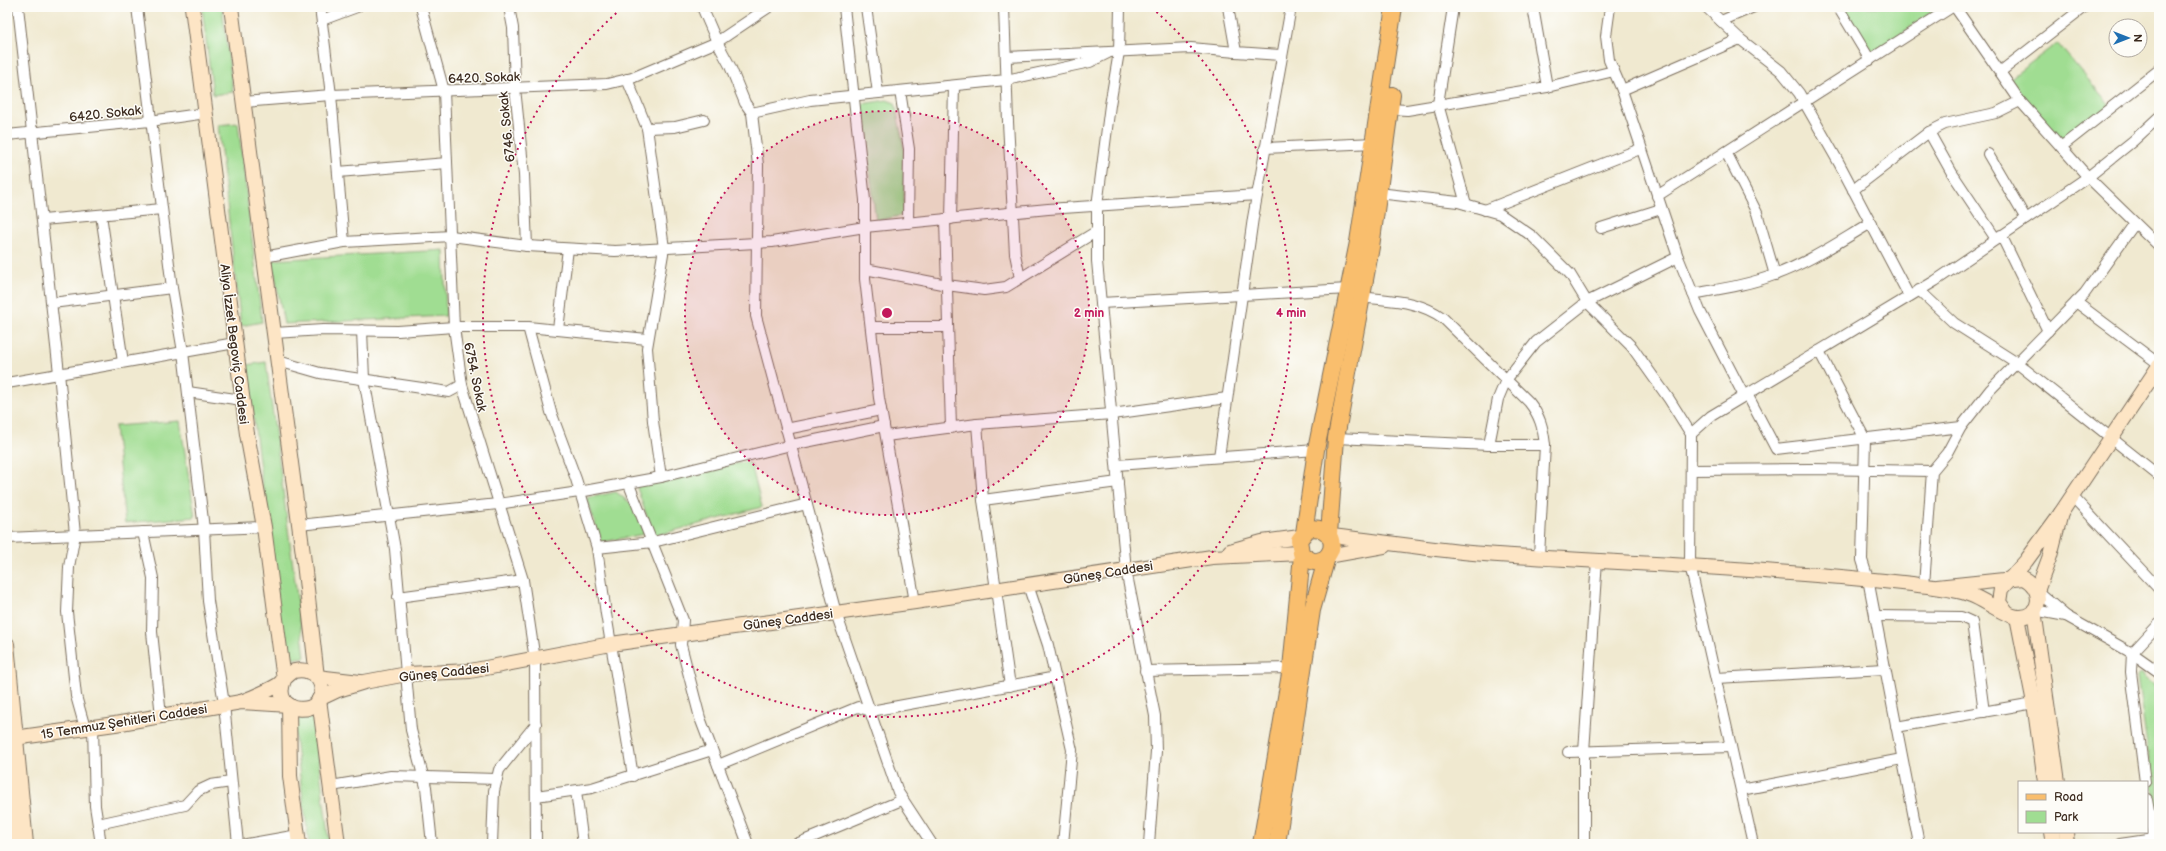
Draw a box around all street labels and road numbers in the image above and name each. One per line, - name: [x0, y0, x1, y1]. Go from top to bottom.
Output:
- street label: 6420. Sokak: [448, 69, 521, 87]
- street label: 6746. Sokak: [495, 90, 519, 163]
- street label: 6420. Sokak: [68, 102, 142, 126]
- street label: Aliya İzzet Begoviç Caddesi: [216, 263, 252, 425]
- street label: 6754. Sokak: [460, 341, 490, 414]
- street label: Güneş Caddesi: [1062, 558, 1154, 588]
- street label: Güneş Caddesi: [742, 606, 834, 634]
- street label: Güneş Caddesi: [398, 660, 490, 686]
- street label: 15 Temmuz Şehitleri Caddesi: [40, 701, 208, 743]

